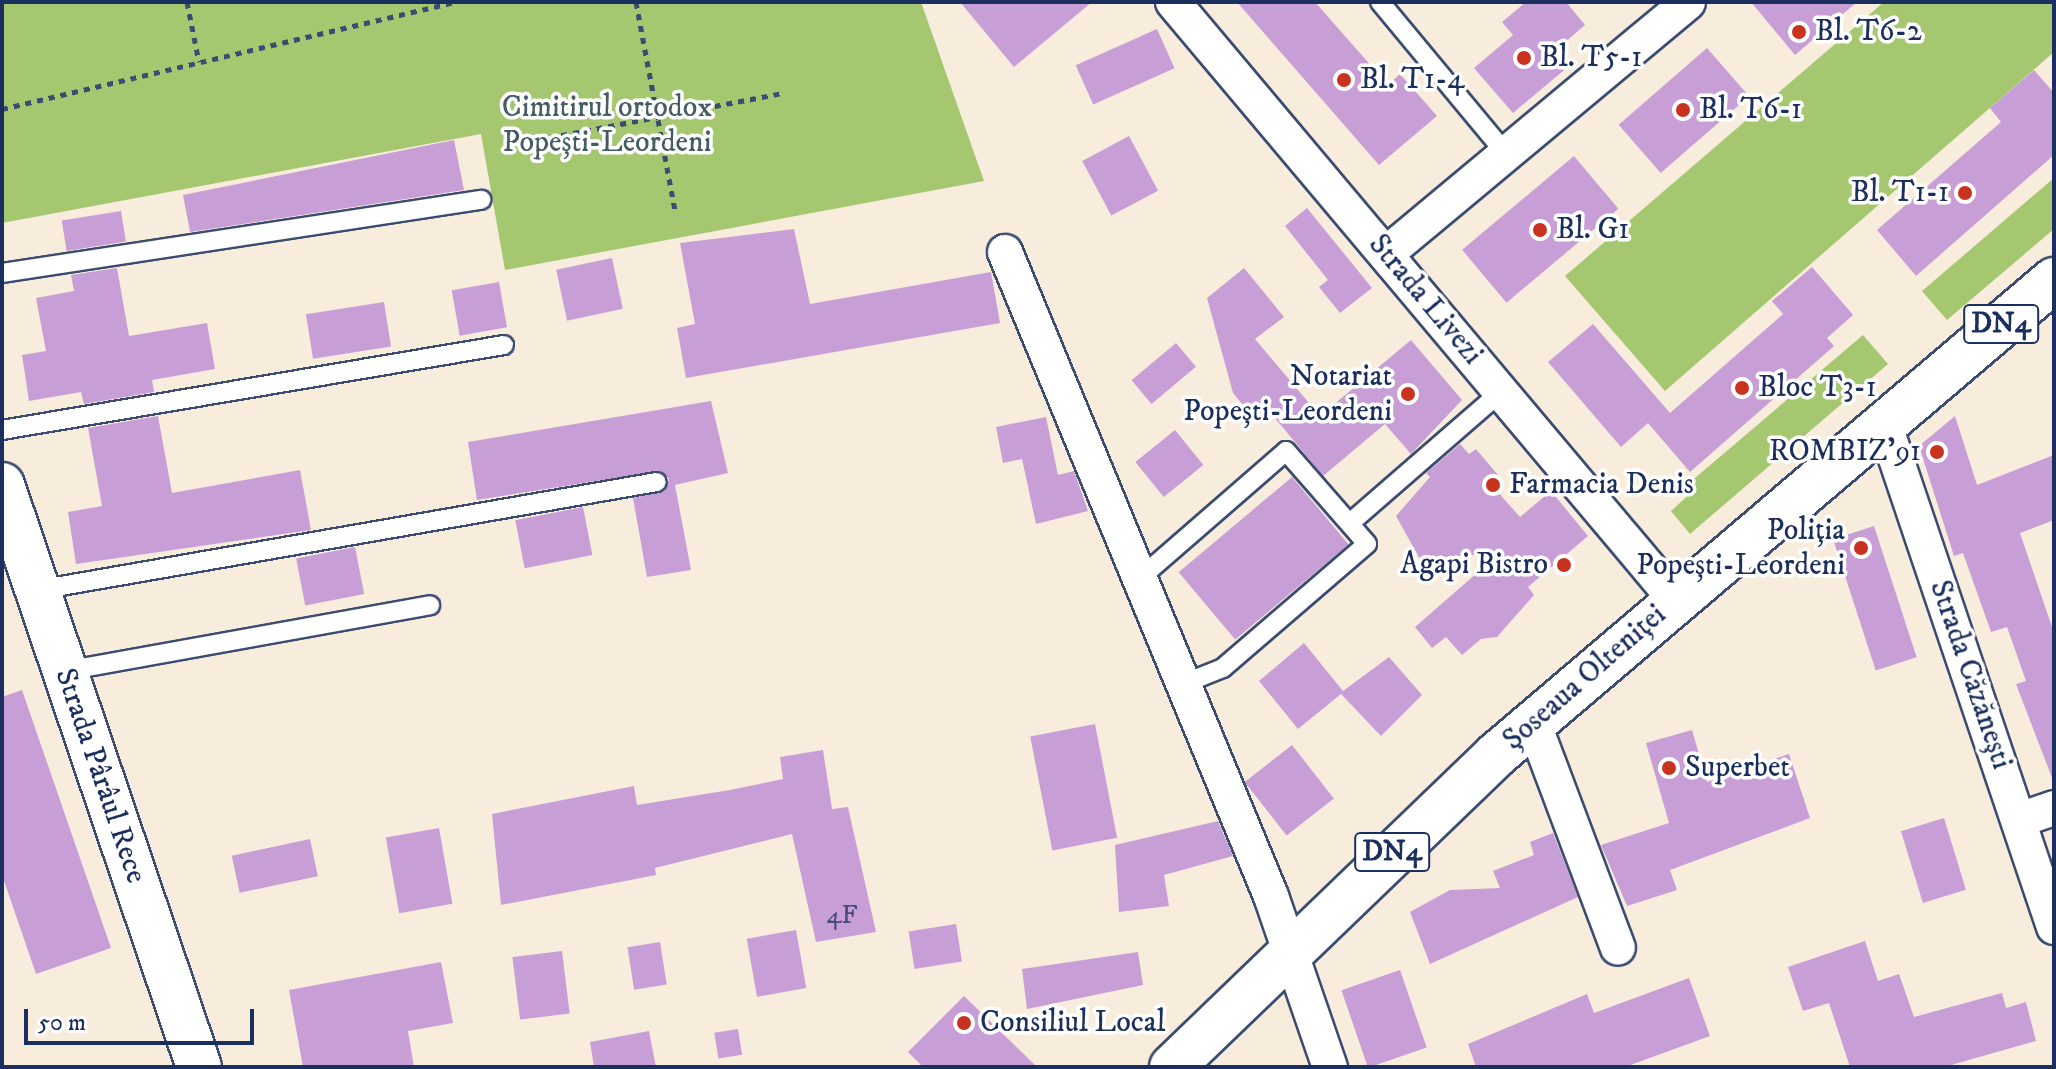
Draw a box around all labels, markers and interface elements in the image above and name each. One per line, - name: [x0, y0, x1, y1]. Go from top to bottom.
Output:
- place label: Bl. T6-2: [1815, 14, 1922, 50]
- marker: Bl. T6-2: [1790, 23, 1808, 41]
- place label: Bl. T5-1: [1540, 40, 1642, 76]
- marker: Bl. T5-1: [1515, 49, 1533, 67]
- place label: Bl. T1-4: [1360, 62, 1465, 98]
- marker: Bl. T1-4: [1335, 71, 1353, 89]
- park label: Cimitirul ortodox Popești-Leordeni: [502, 90, 712, 160]
- place label: Bl. T6-1: [1699, 92, 1802, 128]
- marker: Bl. T6-1: [1674, 101, 1692, 119]
- place label: Bl. T1-1: [1851, 175, 1949, 211]
- marker: Bl. T1-1: [1956, 184, 1974, 202]
- place label: Bl. G1: [1556, 212, 1629, 248]
- marker: Bl. G1: [1531, 221, 1549, 239]
- street label: Strada Livezi: [1360, 228, 1490, 372]
- road number: DN4: [1963, 300, 2039, 348]
- place label: Notariat Popești-Leordeni: [1183, 359, 1392, 430]
- place label: Bloc T3-1: [1758, 370, 1877, 406]
- marker: Bloc T3-1: [1733, 379, 1751, 397]
- marker: Notariat Popești-Leordeni: [1399, 385, 1417, 403]
- place label: ROMBIZ'91: [1769, 434, 1921, 470]
- marker: ROMBIZ'91: [1928, 443, 1946, 461]
- place label: Farmacia Denis: [1509, 467, 1694, 503]
- marker: Farmacia Denis: [1484, 476, 1502, 494]
- place label: Poliția Popești-Leordeni: [1636, 513, 1845, 584]
- marker: Poliția Popești-Leordeni: [1852, 539, 1870, 557]
- place label: Agapi Bistro: [1400, 547, 1548, 583]
- marker: Agapi Bistro: [1555, 556, 1573, 574]
- street label: Strada Căzănești: [1921, 576, 2019, 774]
- street label: Șoseaua Olteniței: [1496, 597, 1674, 759]
- street label: Strada Pârâul Rece: [46, 664, 154, 888]
- place label: Superbet: [1685, 750, 1790, 786]
- marker: Superbet: [1660, 759, 1678, 777]
- road number: DN4: [1354, 828, 1430, 876]
- house number: 4F: [827, 900, 857, 932]
- scale bar: [28, 993, 258, 1043]
- place label: Consiliul Local: [980, 1005, 1165, 1041]
- text: 50 m: [38, 1008, 86, 1038]
- marker: Consiliul Local: [955, 1014, 973, 1032]

